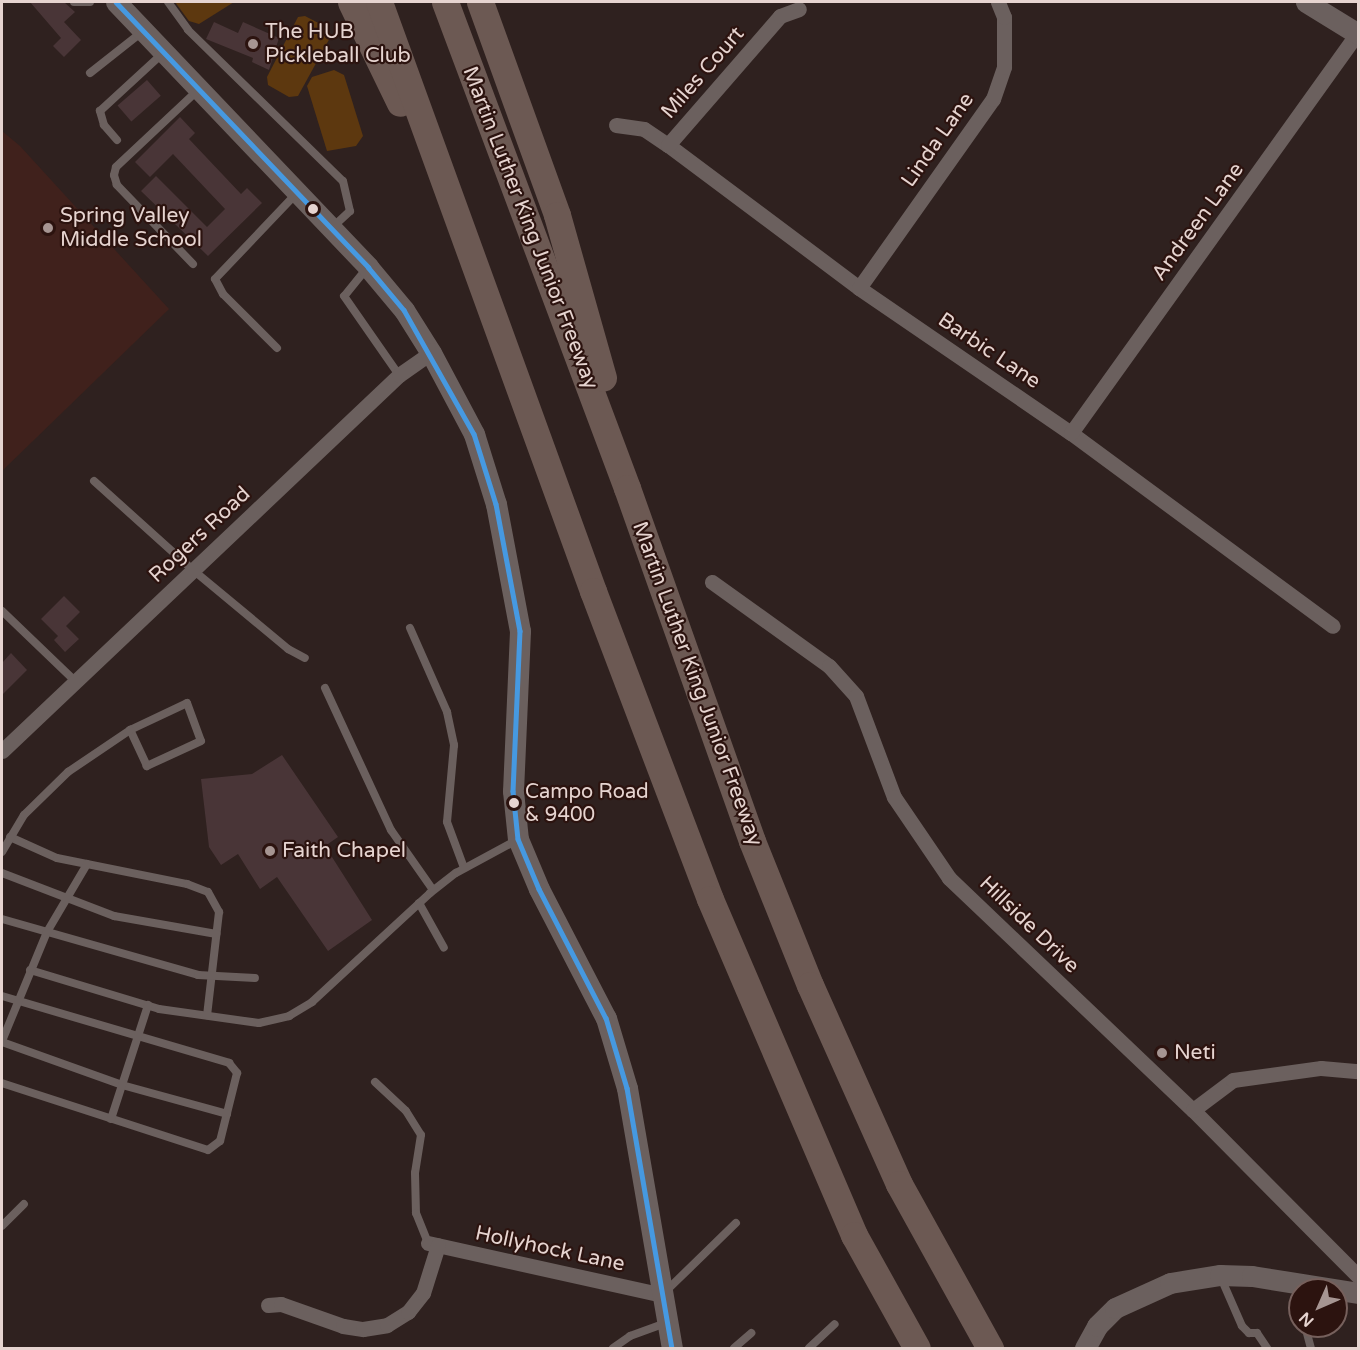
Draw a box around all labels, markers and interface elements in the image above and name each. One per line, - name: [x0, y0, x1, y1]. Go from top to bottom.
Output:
- place label: The HUB Pickleball Club: [265, 19, 411, 69]
- street label: Miles Court: [656, 22, 750, 124]
- marker: The HUB Pickleball Club: [246, 37, 260, 51]
- street label: Martin Luther King Junior Freeway: [457, 63, 603, 393]
- street label: Linda Lane: [896, 88, 980, 192]
- street label: Andreen Lane: [1147, 158, 1249, 286]
- place label: Spring Valley Middle School: [60, 203, 202, 253]
- unlabelled marker: [307, 203, 319, 215]
- marker: Spring Valley Middle School: [41, 221, 55, 235]
- street label: Barbic Lane: [933, 308, 1045, 394]
- street label: Rogers Road: [144, 482, 256, 588]
- street label: Martin Luther King Junior Freeway: [626, 518, 768, 850]
- place label: Campo Road & 9400: [525, 780, 649, 827]
- marker: Campo Road & 9400: [508, 797, 520, 809]
- place label: Faith Chapel: [282, 838, 406, 864]
- marker: Faith Chapel: [263, 844, 277, 858]
- street label: Hillside Drive: [974, 871, 1084, 979]
- place label: Neti: [1174, 1040, 1216, 1066]
- marker: Neti: [1155, 1046, 1169, 1060]
- street label: Hollyhock Lane: [473, 1221, 627, 1277]
- north arrow: [1288, 1278, 1348, 1338]
- text: N: [1295, 1308, 1318, 1331]

